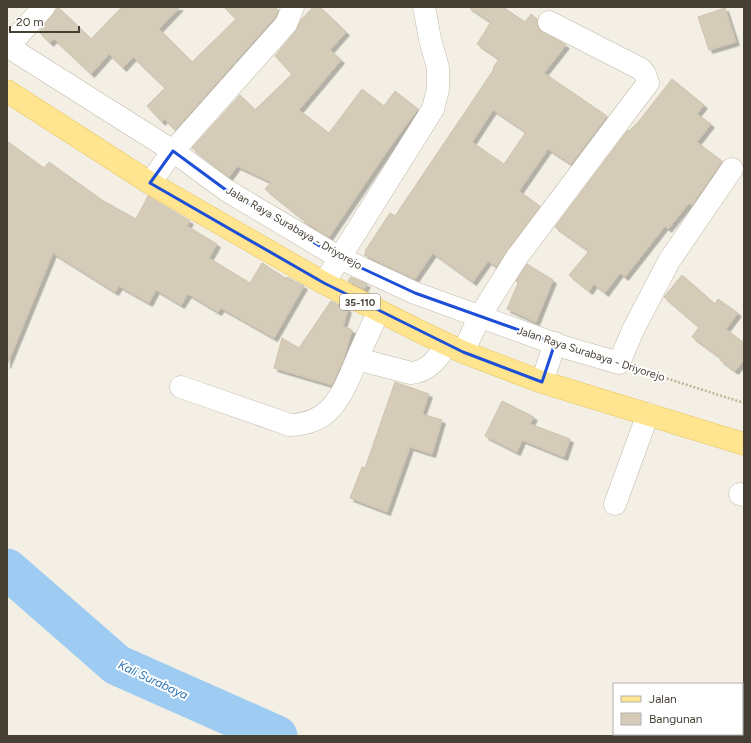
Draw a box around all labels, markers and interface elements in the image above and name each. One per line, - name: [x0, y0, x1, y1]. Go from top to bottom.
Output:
- scale bar: [10, 8, 79, 34]
- text: 20 m: [16, 15, 44, 29]
- street label: Jalan Raya Surabaya - Driyorejo: [224, 184, 364, 272]
- road number: 35-110: [340, 294, 380, 310]
- street label: Jalan Raya Surabaya - Driyorejo: [515, 324, 667, 384]
- water label: Kali Surabaya: [116, 658, 190, 702]
- legend: [613, 683, 743, 735]
- text: Jalan: [649, 692, 677, 706]
- text: Bangunan: [649, 712, 703, 726]

